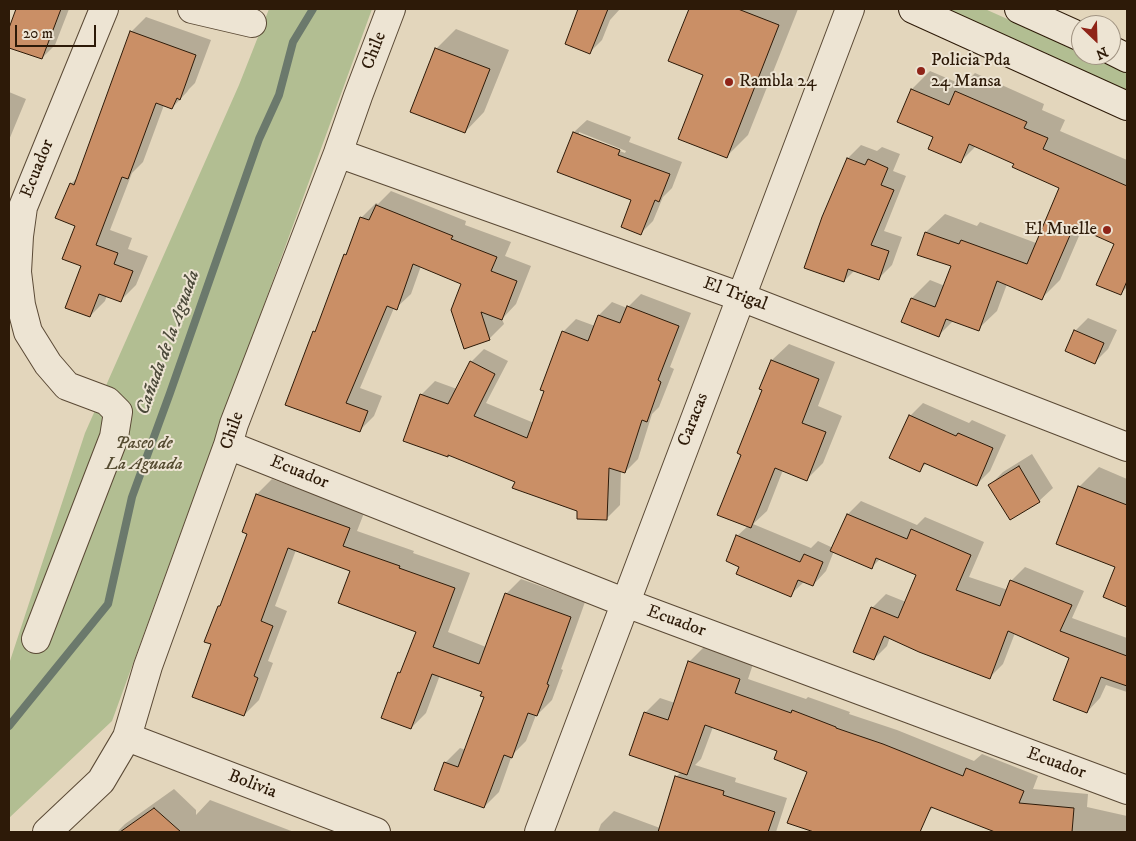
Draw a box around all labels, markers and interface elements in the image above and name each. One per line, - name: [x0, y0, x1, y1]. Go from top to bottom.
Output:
- scale bar: [18, 15, 99, 47]
- north arrow: [1071, 15, 1121, 65]
- text: 20 m: [23, 24, 53, 43]
- street label: Chile: [358, 29, 392, 73]
- text: N: [1093, 42, 1111, 63]
- place label: Policia Pda 24 Mansa: [931, 50, 1010, 92]
- marker: Policia Pda 24 Mansa: [915, 65, 927, 77]
- place label: Rambla 24: [739, 71, 817, 93]
- marker: Rambla 24: [723, 76, 735, 88]
- street label: Ecuador: [17, 137, 59, 201]
- place label: El Muelle: [1024, 219, 1097, 241]
- marker: El Muelle: [1101, 224, 1113, 236]
- water label: Cañada de la Aguada: [132, 268, 206, 418]
- street label: El Trigal: [700, 273, 770, 317]
- street label: Caracas: [674, 390, 714, 450]
- street label: Chile: [216, 409, 250, 453]
- park label: Paseo de La Aguada: [105, 433, 183, 476]
- street label: Ecuador: [267, 452, 331, 494]
- street label: Ecuador: [644, 601, 708, 643]
- street label: Ecuador: [1024, 743, 1088, 785]
- street label: Bolivia: [225, 766, 279, 804]

